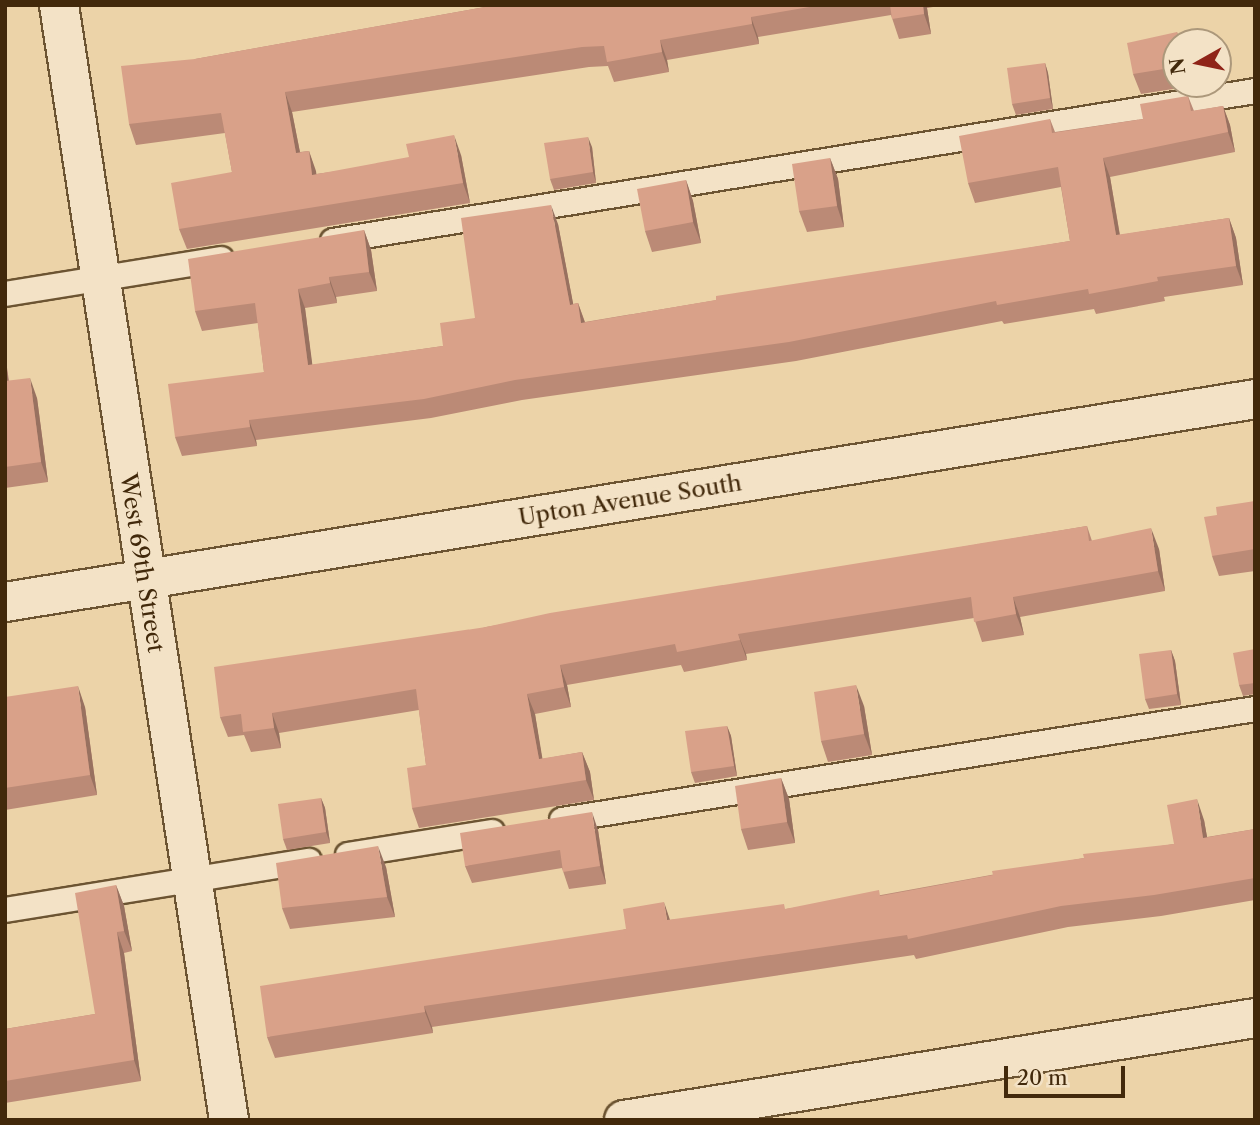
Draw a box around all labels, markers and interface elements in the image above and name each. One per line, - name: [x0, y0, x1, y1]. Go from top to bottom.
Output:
- north arrow: [1162, 28, 1232, 98]
- text: N: [1165, 56, 1190, 76]
- street label: Upton Avenue South: [516, 469, 744, 531]
- street label: West 69th Street: [114, 471, 170, 655]
- scale bar: [1008, 1052, 1129, 1096]
- text: 20 m: [1017, 1065, 1068, 1090]

